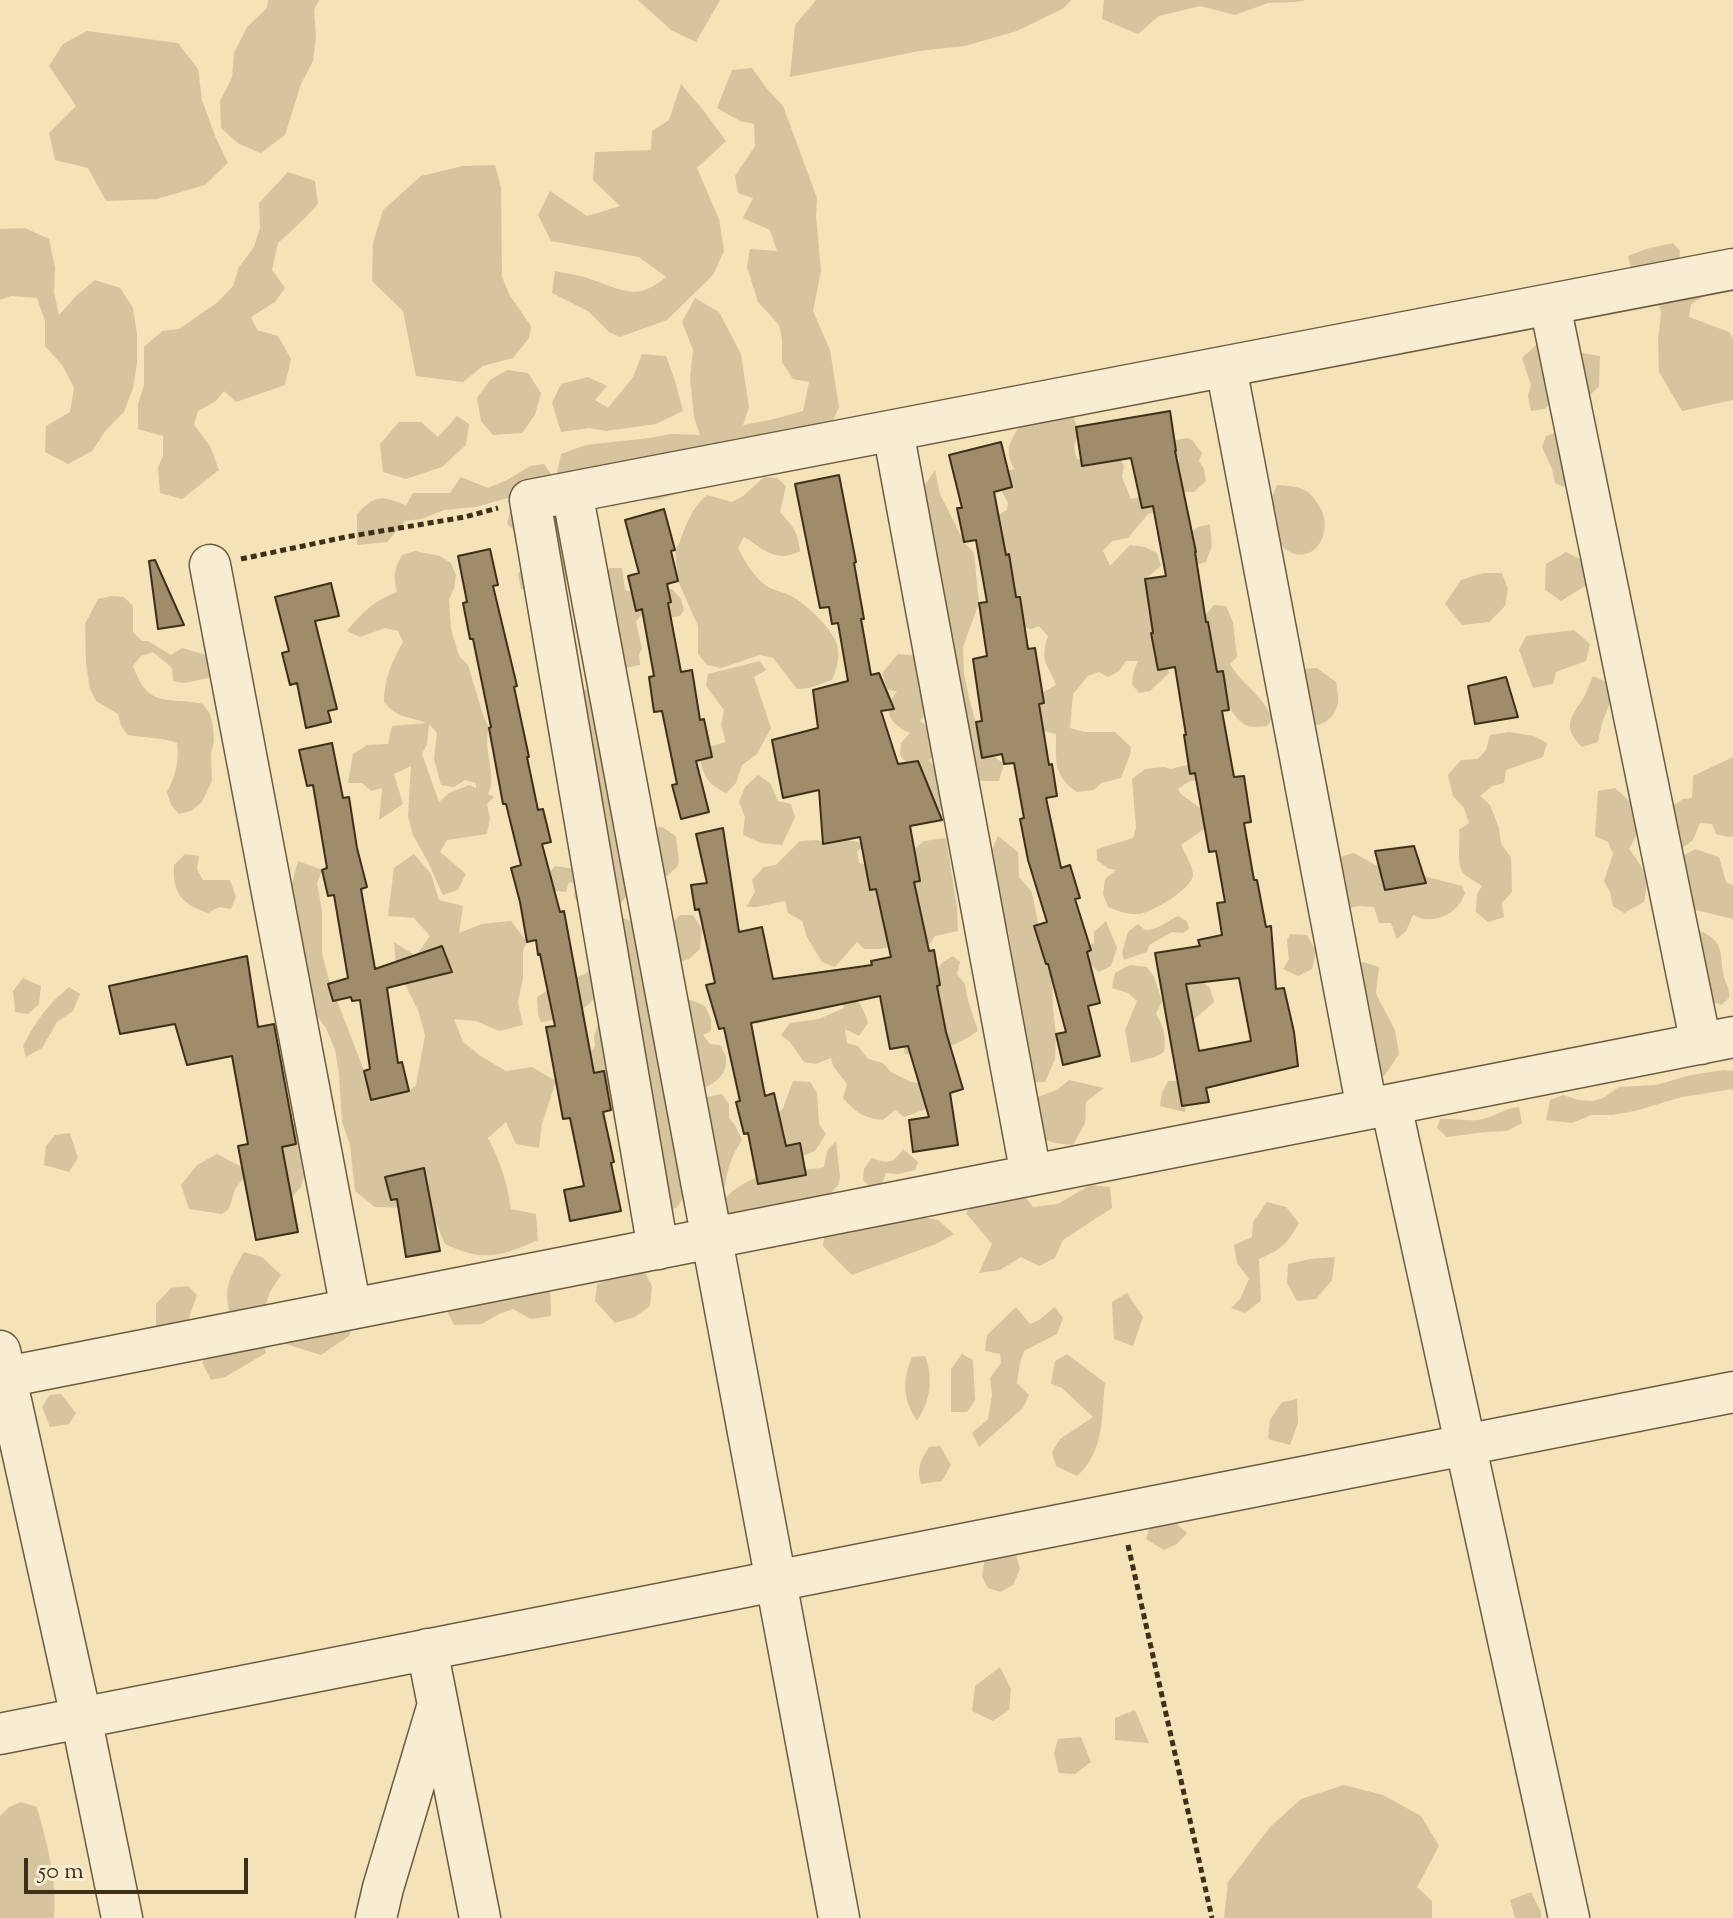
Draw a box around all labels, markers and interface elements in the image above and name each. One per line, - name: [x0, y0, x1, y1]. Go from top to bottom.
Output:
- scale bar: [28, 1842, 252, 1892]
- text: 50 m: [38, 1855, 84, 1889]

